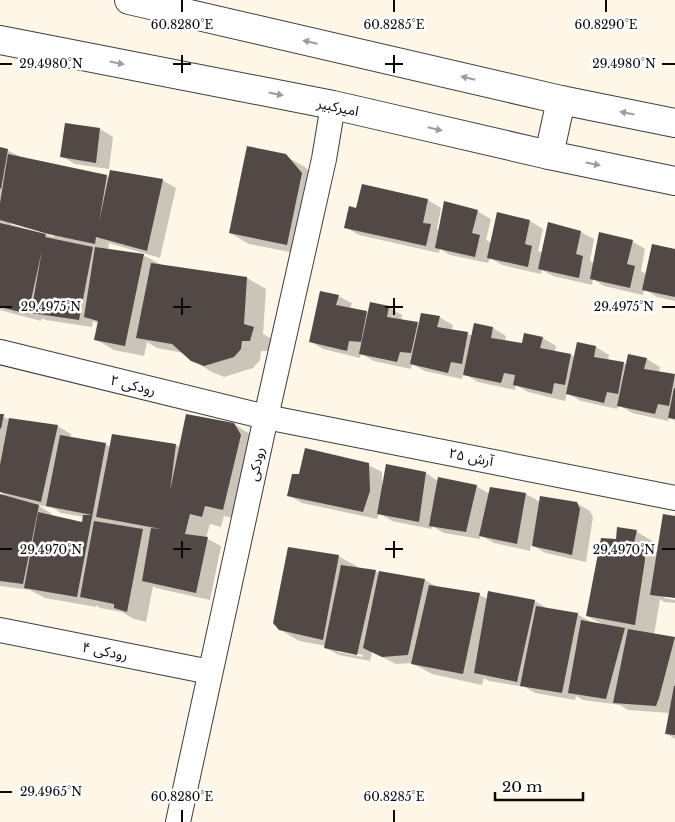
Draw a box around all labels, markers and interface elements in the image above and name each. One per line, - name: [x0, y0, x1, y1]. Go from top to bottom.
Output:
- text: 60.8280°E: [151, 17, 214, 32]
- text: 60.8285°E: [364, 17, 425, 32]
- text: 60.8290°E: [574, 17, 638, 32]
- one-way arrow: [303, 38, 318, 46]
- text: 29.4980°N: [19, 56, 83, 71]
- text: 29.4980°N: [592, 56, 656, 71]
- one-way arrow: [109, 59, 125, 67]
- one-way arrow: [461, 74, 476, 82]
- one-way arrow: [268, 90, 284, 98]
- street label: امیرکبیر: [314, 94, 361, 120]
- one-way arrow: [620, 109, 635, 117]
- one-way arrow: [427, 125, 442, 133]
- one-way arrow: [586, 161, 602, 169]
- text: 29.4975°N: [21, 299, 81, 314]
- text: 29.4975°N: [594, 299, 654, 314]
- street label: رودکی ۲: [108, 371, 158, 399]
- street label: آرش ۲۵: [447, 444, 496, 470]
- street label: رودکی: [244, 445, 268, 483]
- text: 29.4970°N: [20, 542, 82, 557]
- text: 29.4970°N: [593, 542, 655, 557]
- street label: رودکی ۴: [81, 638, 129, 664]
- scale bar: [495, 770, 582, 802]
- text: 20 m: [502, 777, 542, 796]
- text: 29.4965°N: [20, 784, 82, 799]
- text: 60.8280°E: [151, 789, 214, 804]
- text: 60.8285°E: [364, 789, 425, 804]

